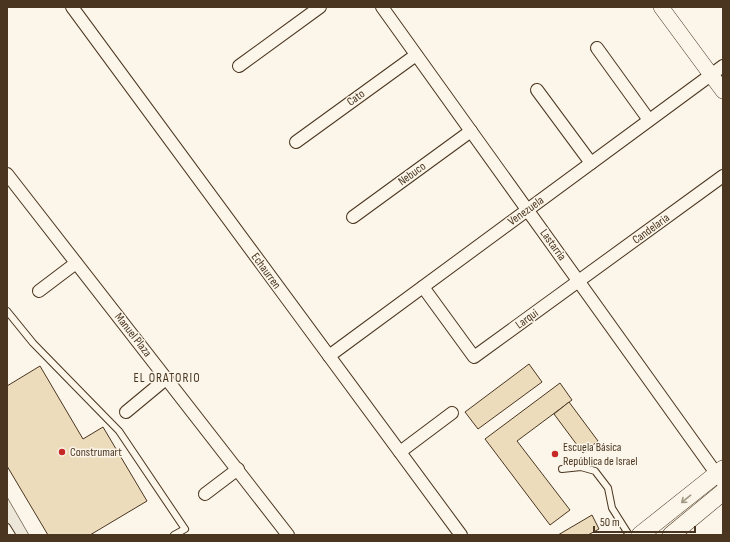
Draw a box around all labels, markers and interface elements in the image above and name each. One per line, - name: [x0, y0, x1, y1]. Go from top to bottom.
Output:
- street label: Cato: [344, 86, 368, 110]
- street label: Nebuco: [395, 159, 429, 189]
- street label: Venezuela: [505, 193, 547, 229]
- street label: Candelaria: [629, 210, 673, 248]
- street label: Lastarria: [537, 226, 570, 264]
- street label: Echaurren: [248, 250, 284, 292]
- street label: Larqui: [513, 306, 541, 332]
- street label: Manuel Plaza: [111, 310, 155, 360]
- district label: EL ORATORIO: [133, 370, 201, 386]
- place label: Escuela Básica República de Israel: [563, 440, 637, 469]
- place label: Construmart: [70, 445, 122, 460]
- marker: Construmart: [57, 447, 67, 457]
- marker: Escuela Básica República de Israel: [550, 449, 560, 459]
- one-way arrow: [681, 495, 691, 504]
- scale bar: [594, 508, 695, 534]
- text: 50 m: [600, 515, 620, 530]

